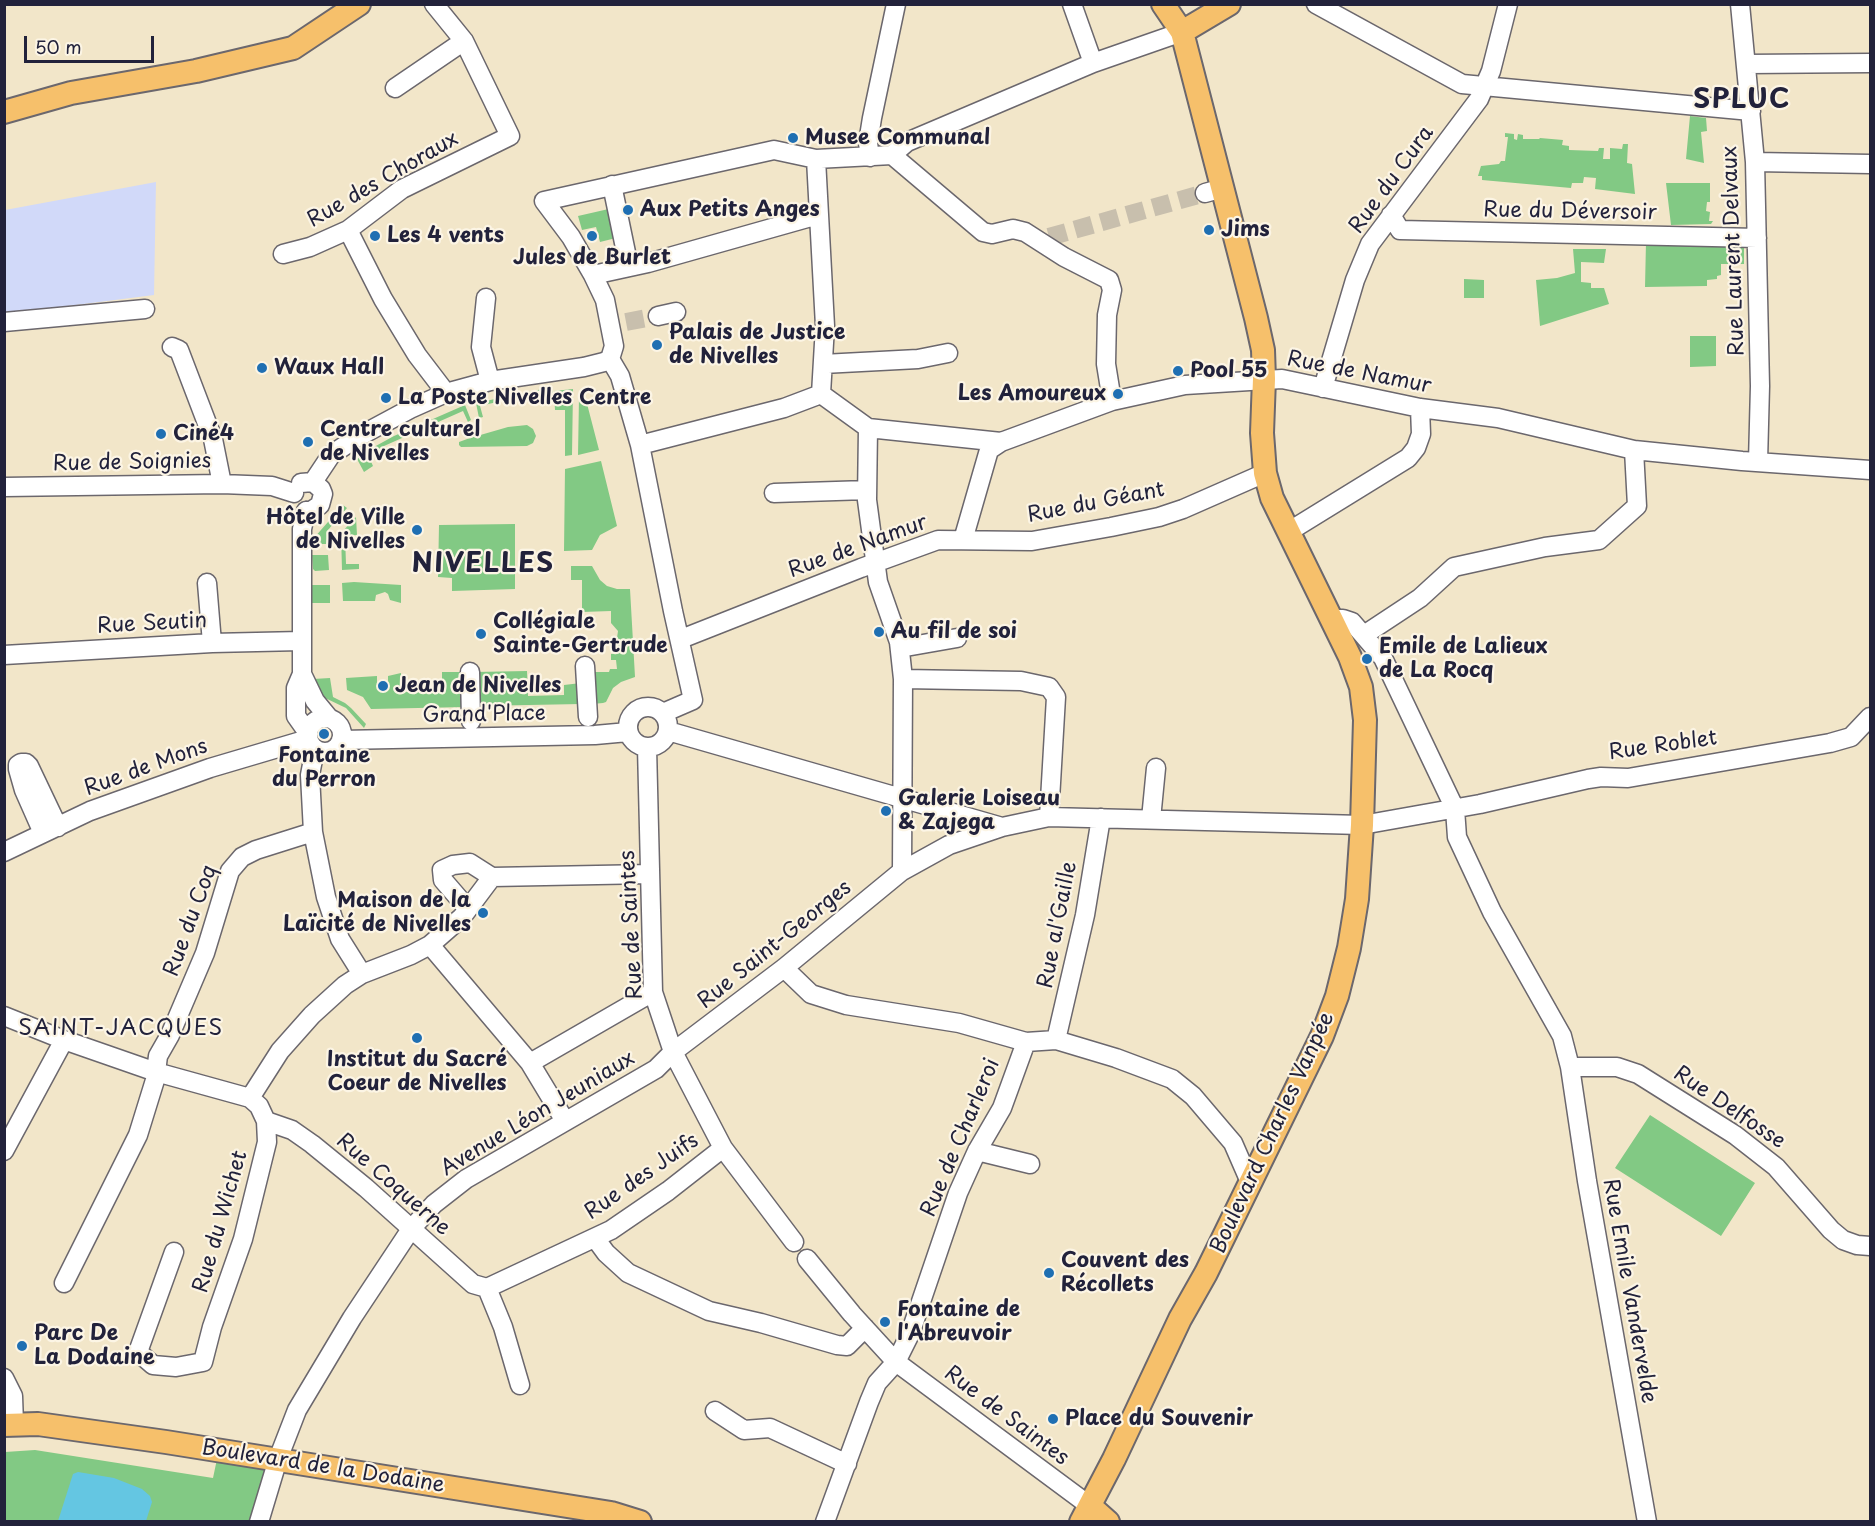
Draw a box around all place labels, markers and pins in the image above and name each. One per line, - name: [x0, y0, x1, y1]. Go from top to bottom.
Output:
- place label: Musee Communal: [805, 125, 990, 151]
- marker: Musee Communal: [786, 131, 800, 145]
- place label: Aux Petits Anges: [640, 197, 820, 223]
- marker: Aux Petits Anges: [621, 203, 635, 217]
- place label: Jims: [1221, 217, 1270, 243]
- place label: Les 4 vents: [387, 223, 504, 249]
- marker: Jims: [1202, 223, 1216, 237]
- marker: Les 4 vents: [368, 229, 382, 243]
- marker: Jules de Burlet: [585, 229, 599, 243]
- place label: Jules de Burlet: [513, 245, 671, 271]
- place label: Palais de Justice de Nivelles: [669, 320, 845, 370]
- marker: Palais de Justice de Nivelles: [650, 338, 664, 352]
- place label: Waux Hall: [274, 355, 384, 381]
- place label: Pool 55: [1190, 358, 1268, 384]
- marker: Waux Hall: [255, 361, 269, 375]
- marker: Pool 55: [1171, 364, 1185, 378]
- place label: Les Amoureux: [958, 381, 1106, 407]
- place label: La Poste Nivelles Centre: [398, 385, 651, 411]
- marker: Les Amoureux: [1111, 387, 1125, 401]
- marker: La Poste Nivelles Centre: [379, 391, 393, 405]
- place label: Centre culturel de Nivelles: [320, 417, 480, 467]
- place label: Ciné4: [173, 421, 234, 447]
- marker: Ciné4: [154, 427, 168, 441]
- marker: Centre culturel de Nivelles: [301, 435, 315, 449]
- place label: Hôtel de Ville de Nivelles: [266, 505, 405, 555]
- marker: Hôtel de Ville de Nivelles: [410, 523, 424, 537]
- place label: Collégiale Sainte-Gertrude: [493, 609, 668, 659]
- place label: Au fil de soi: [891, 619, 1017, 645]
- marker: Au fil de soi: [872, 625, 886, 639]
- marker: Collégiale Sainte-Gertrude: [474, 627, 488, 641]
- place label: Emile de Lalieux de La Rocq: [1379, 634, 1548, 684]
- marker: Emile de Lalieux de La Rocq: [1360, 652, 1374, 666]
- place label: Jean de Nivelles: [395, 673, 561, 699]
- marker: Jean de Nivelles: [376, 679, 390, 693]
- marker: Fontaine du Perron: [317, 727, 331, 741]
- place label: Fontaine du Perron: [272, 743, 376, 793]
- place label: Galerie Loiseau & Zajega: [898, 786, 1060, 836]
- marker: Galerie Loiseau & Zajega: [879, 804, 893, 818]
- place label: Maison de la Laïcité de Nivelles: [283, 888, 471, 938]
- marker: Maison de la Laïcité de Nivelles: [476, 906, 490, 920]
- marker: Institut du Sacré Coeur de Nivelles: [410, 1031, 424, 1045]
- place label: Institut du Sacré Coeur de Nivelles: [327, 1047, 507, 1097]
- place label: Couvent des Récollets: [1061, 1248, 1189, 1298]
- marker: Couvent des Récollets: [1042, 1266, 1056, 1280]
- place label: Fontaine de l'Abreuvoir: [897, 1297, 1020, 1347]
- marker: Fontaine de l'Abreuvoir: [878, 1315, 892, 1329]
- place label: Parc De La Dodaine: [34, 1321, 155, 1371]
- marker: Parc De La Dodaine: [15, 1339, 29, 1353]
- place label: Place du Souvenir: [1065, 1406, 1253, 1432]
- marker: Place du Souvenir: [1046, 1412, 1060, 1426]

